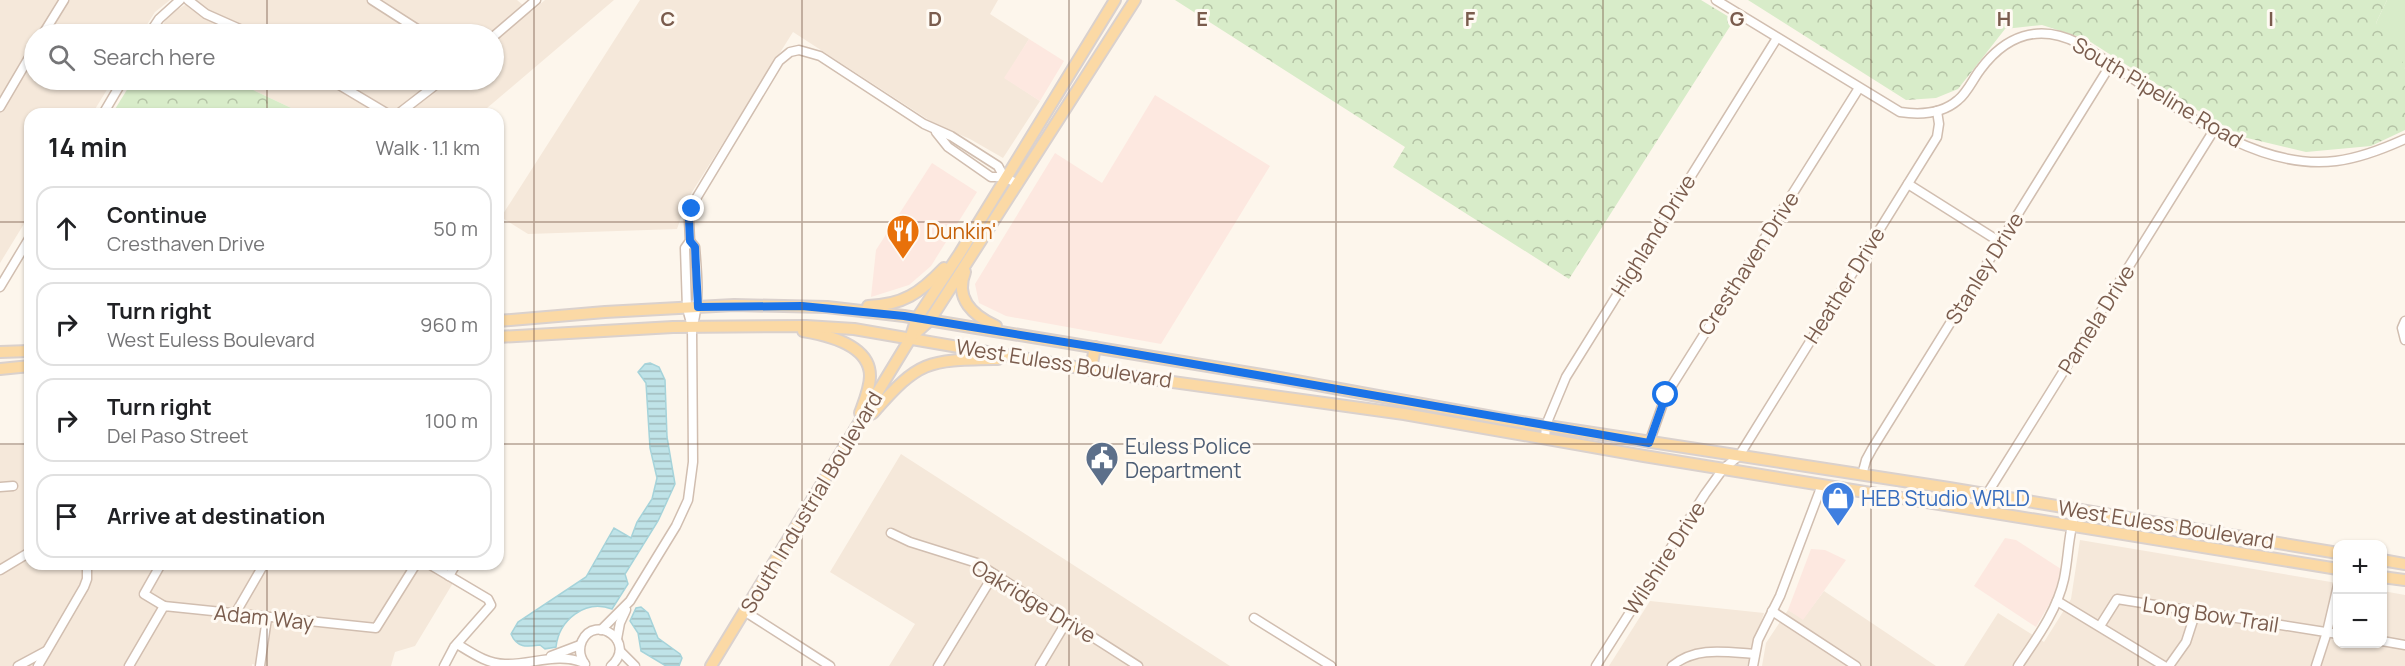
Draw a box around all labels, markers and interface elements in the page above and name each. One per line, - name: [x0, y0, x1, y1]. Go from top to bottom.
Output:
- text: C: [661, 5, 675, 32]
- text: D: [928, 5, 942, 32]
- text: E: [1196, 5, 1208, 32]
- text: F: [1465, 5, 1476, 32]
- text: G: [1730, 5, 1745, 32]
- text: H: [1997, 5, 2011, 32]
- text: I: [2268, 5, 2274, 32]
- search box: [24, 24, 504, 90]
- street label: South Pipeline Road: [2068, 30, 2248, 154]
- icon: search: [45, 41, 78, 74]
- text: Search here: [93, 42, 215, 72]
- text: 14 min: [48, 129, 127, 165]
- text: Walk · 1.1 km: [376, 134, 480, 161]
- street label: Highland Drive: [1604, 169, 1702, 301]
- street label: Cresthaven Drive: [1691, 186, 1805, 340]
- route end: [678, 195, 704, 221]
- text: Continue: [107, 200, 207, 230]
- street label: Stanley Drive: [1939, 207, 2029, 329]
- icon: ahead: [50, 212, 83, 245]
- restaurant icon: Dunkin': [885, 213, 921, 260]
- text: 50 m: [433, 215, 478, 242]
- place label: Dunkin': [926, 217, 997, 245]
- street label: Heather Drive: [1797, 222, 1891, 348]
- text: Cresthaven Drive: [107, 230, 265, 257]
- street label: Pamela Drive: [2051, 259, 2141, 379]
- text: Turn right: [107, 296, 212, 326]
- icon: right: [50, 308, 83, 341]
- text: 960 m: [420, 311, 478, 338]
- text: West Euless Boulevard: [107, 326, 315, 353]
- street label: West Euless Boulevard: [954, 332, 1174, 394]
- route start: [1652, 381, 1678, 407]
- street label: South Industrial Boulevard: [734, 386, 888, 618]
- text: Turn right: [107, 392, 212, 422]
- icon: right: [50, 404, 83, 437]
- text: 100 m: [425, 407, 478, 434]
- text: Del Paso Street: [107, 422, 249, 449]
- place label: Euless Police Department: [1125, 432, 1251, 484]
- public building icon: Euless Police Department: [1084, 440, 1120, 487]
- shop icon: HEB Studio WRLD: [1820, 480, 1856, 527]
- place label: HEB Studio WRLD: [1861, 484, 2030, 512]
- street label: West Euless Boulevard: [2056, 493, 2276, 555]
- street label: Wilshire Drive: [1617, 496, 1711, 620]
- icon: arrive: [50, 500, 83, 533]
- text: Arrive at destination: [107, 501, 325, 531]
- map controls: [2333, 540, 2387, 648]
- button: +: [2333, 540, 2387, 594]
- street label: Oakridge Drive: [967, 553, 1101, 649]
- street label: Long Bow Trail: [2141, 589, 2281, 639]
- button: −: [2333, 594, 2387, 648]
- street label: Adam Way: [213, 598, 315, 636]

